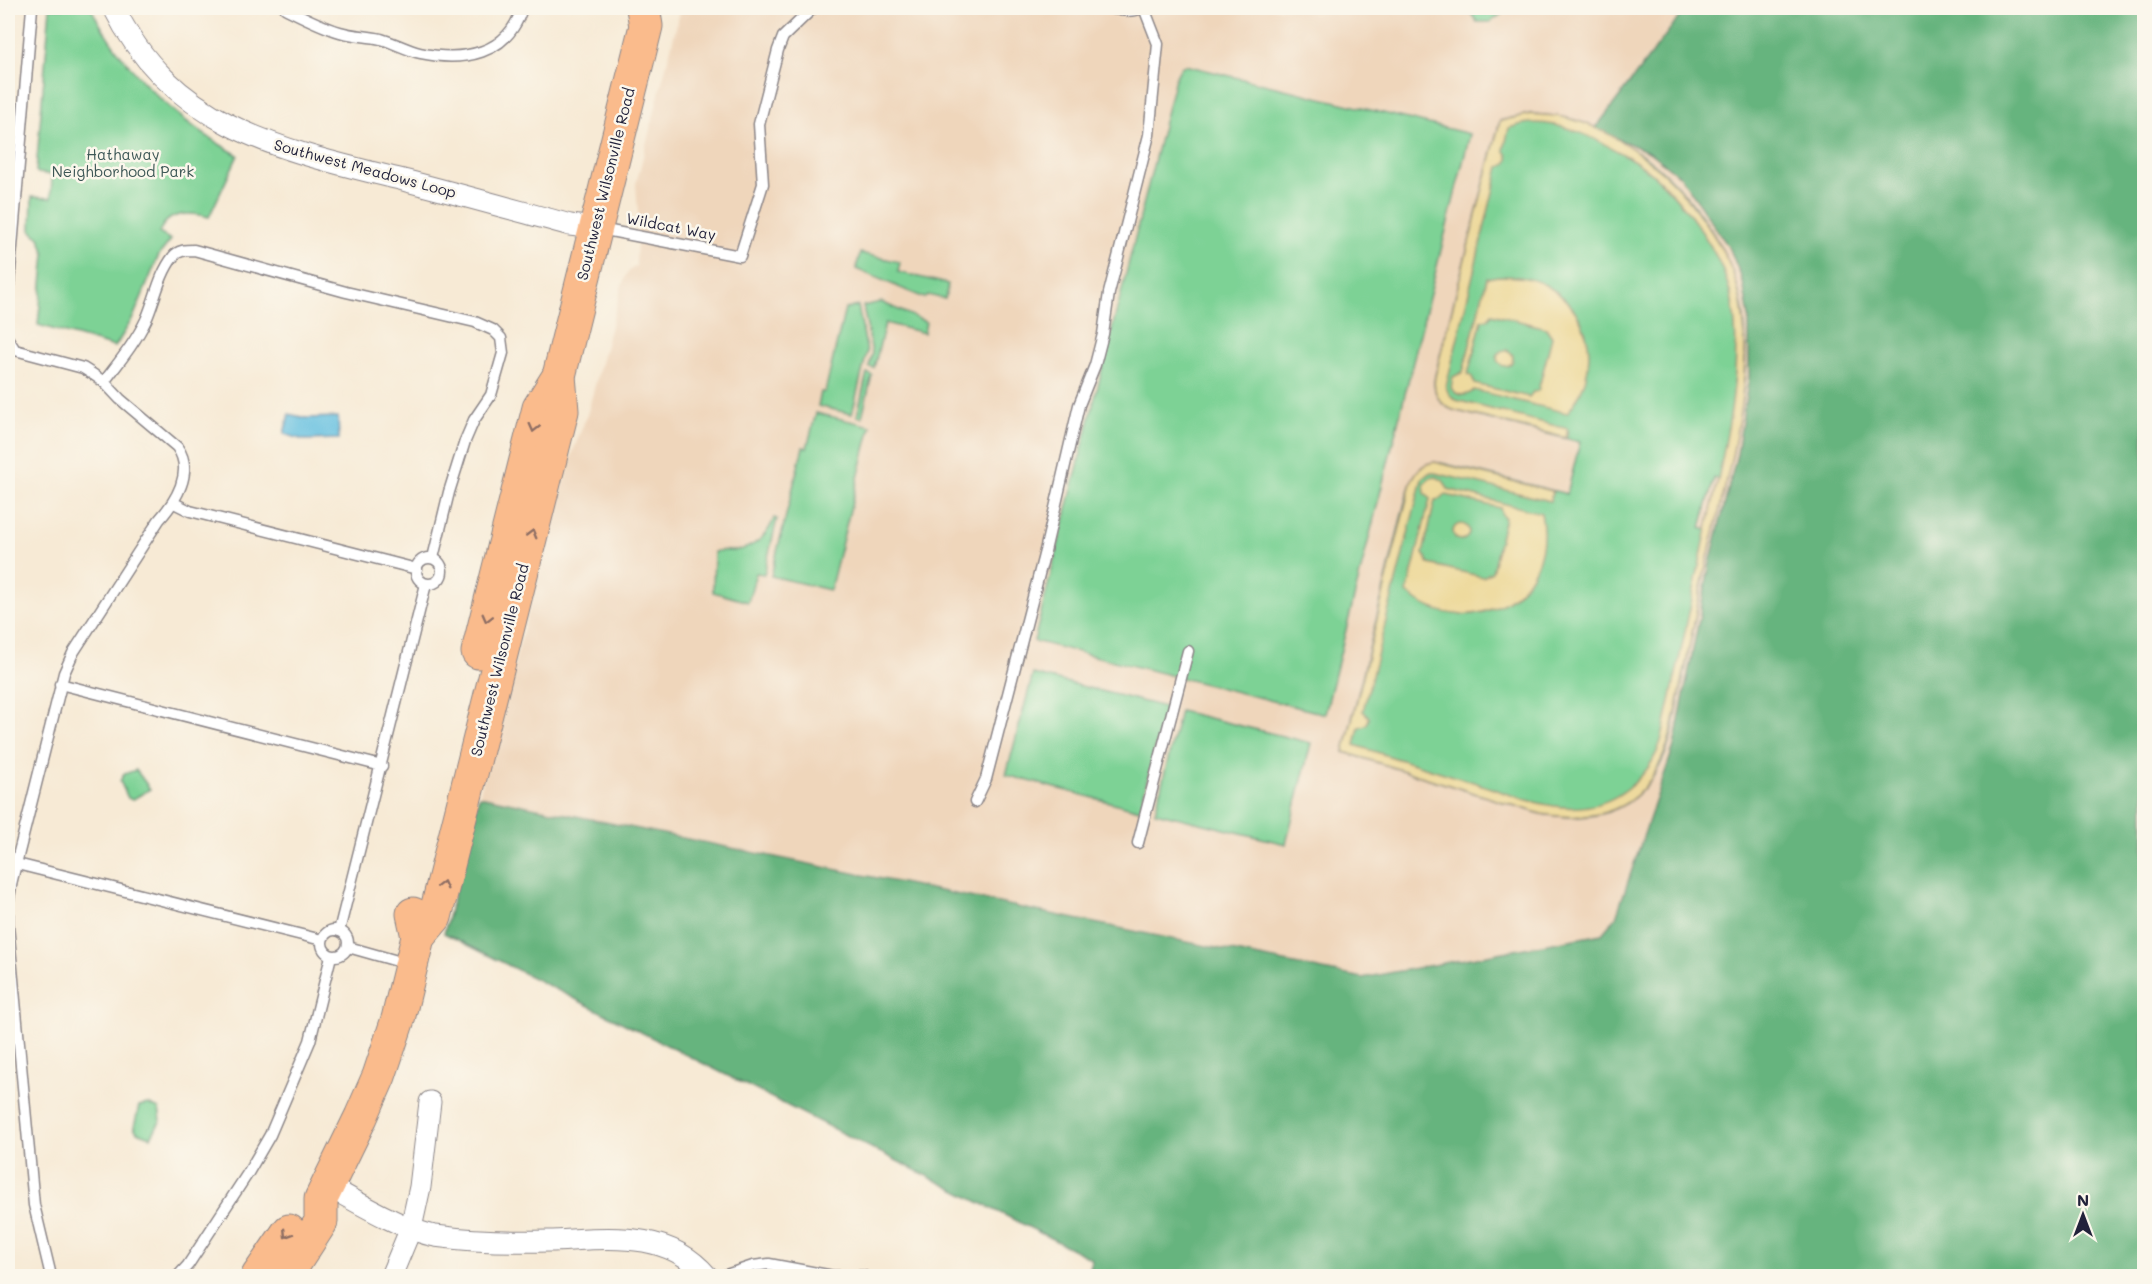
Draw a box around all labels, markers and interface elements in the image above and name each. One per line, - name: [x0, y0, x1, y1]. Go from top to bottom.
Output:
- street label: Southwest Wilsonville Road: [571, 85, 639, 282]
- street label: Southwest Meadows Loop: [272, 134, 459, 202]
- park label: Hathaway Neighborhood Park: [52, 144, 194, 181]
- street label: Wildcat Way: [625, 208, 718, 245]
- one-way arrow: [528, 423, 541, 433]
- one-way arrow: [525, 529, 537, 540]
- street label: Southwest Wilsonville Road: [465, 561, 533, 758]
- one-way arrow: [481, 612, 494, 622]
- one-way arrow: [435, 880, 448, 890]
- north arrow: [2053, 1185, 2113, 1245]
- text: N: [2077, 1189, 2089, 1210]
- one-way arrow: [282, 1228, 294, 1238]

